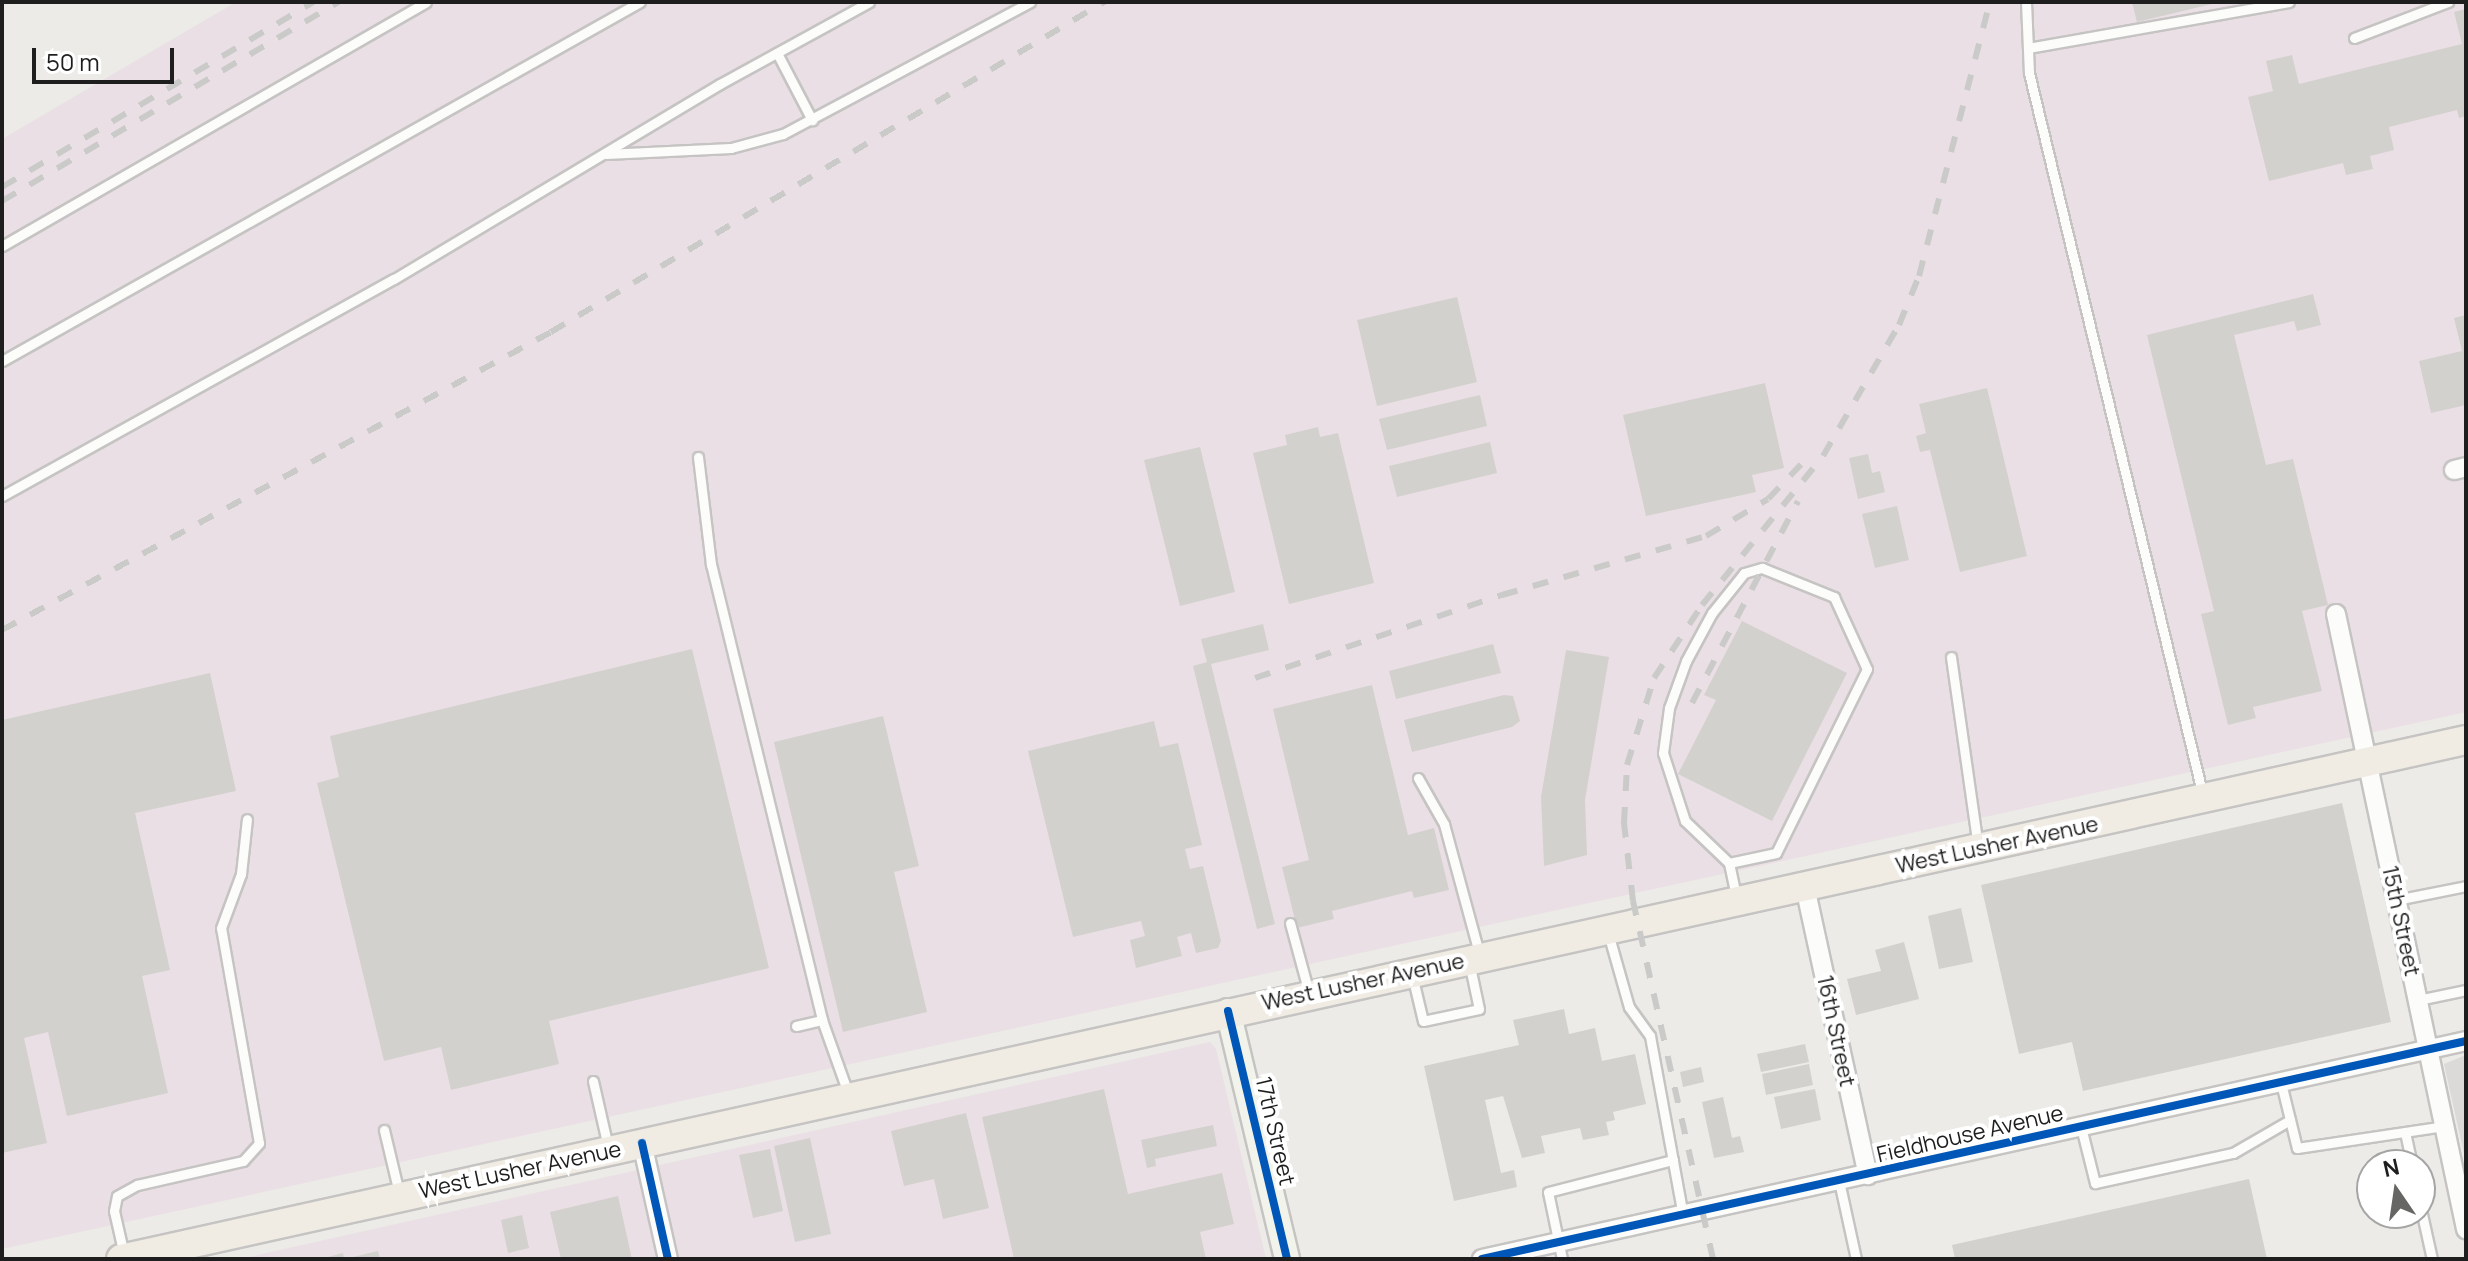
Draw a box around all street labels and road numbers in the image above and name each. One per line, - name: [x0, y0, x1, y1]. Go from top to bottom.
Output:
- street label: West Lusher Avenue: [1893, 811, 2101, 879]
- street label: 15th Street: [2376, 863, 2426, 979]
- street label: West Lusher Avenue: [1259, 948, 1467, 1016]
- street label: 16th Street: [1811, 973, 1861, 1089]
- street label: 17th Street: [1250, 1074, 1300, 1188]
- street label: Fieldhouse Avenue: [1874, 1100, 2066, 1168]
- street label: West Lusher Avenue: [416, 1136, 624, 1204]

